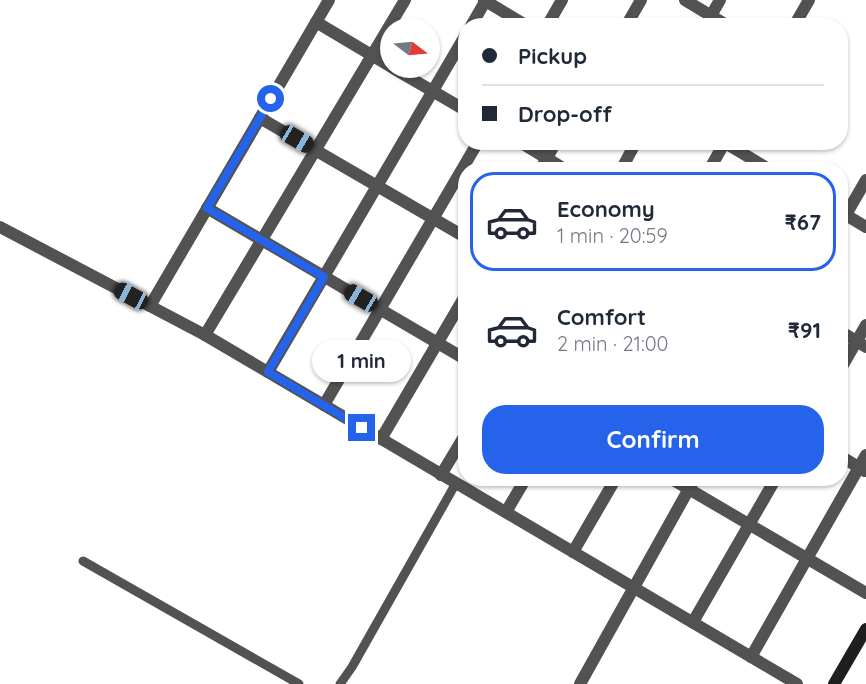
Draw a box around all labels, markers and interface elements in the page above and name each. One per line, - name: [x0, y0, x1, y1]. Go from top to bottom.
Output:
- north arrow: [380, 18, 440, 78]
- map controls: [380, 18, 440, 78]
- text: Pickup: [518, 42, 587, 70]
- route start: [257, 85, 284, 112]
- text: Drop-off: [518, 100, 612, 128]
- car: [277, 122, 317, 156]
- icon: car: [485, 195, 539, 249]
- text: Economy: [557, 195, 655, 223]
- text: ₹67: [785, 208, 821, 236]
- text: 1 min · 20:59: [557, 223, 668, 248]
- car: [111, 280, 151, 312]
- car: [341, 281, 381, 315]
- icon: car: [485, 303, 539, 357]
- text: Comfort: [557, 303, 646, 331]
- text: ₹91: [788, 316, 821, 344]
- text: 2 min · 21:00: [557, 331, 668, 356]
- callout: 1 min: [312, 341, 412, 383]
- text: 1 min: [337, 348, 386, 373]
- button: Confirm: [482, 405, 824, 474]
- route end: [348, 414, 375, 441]

